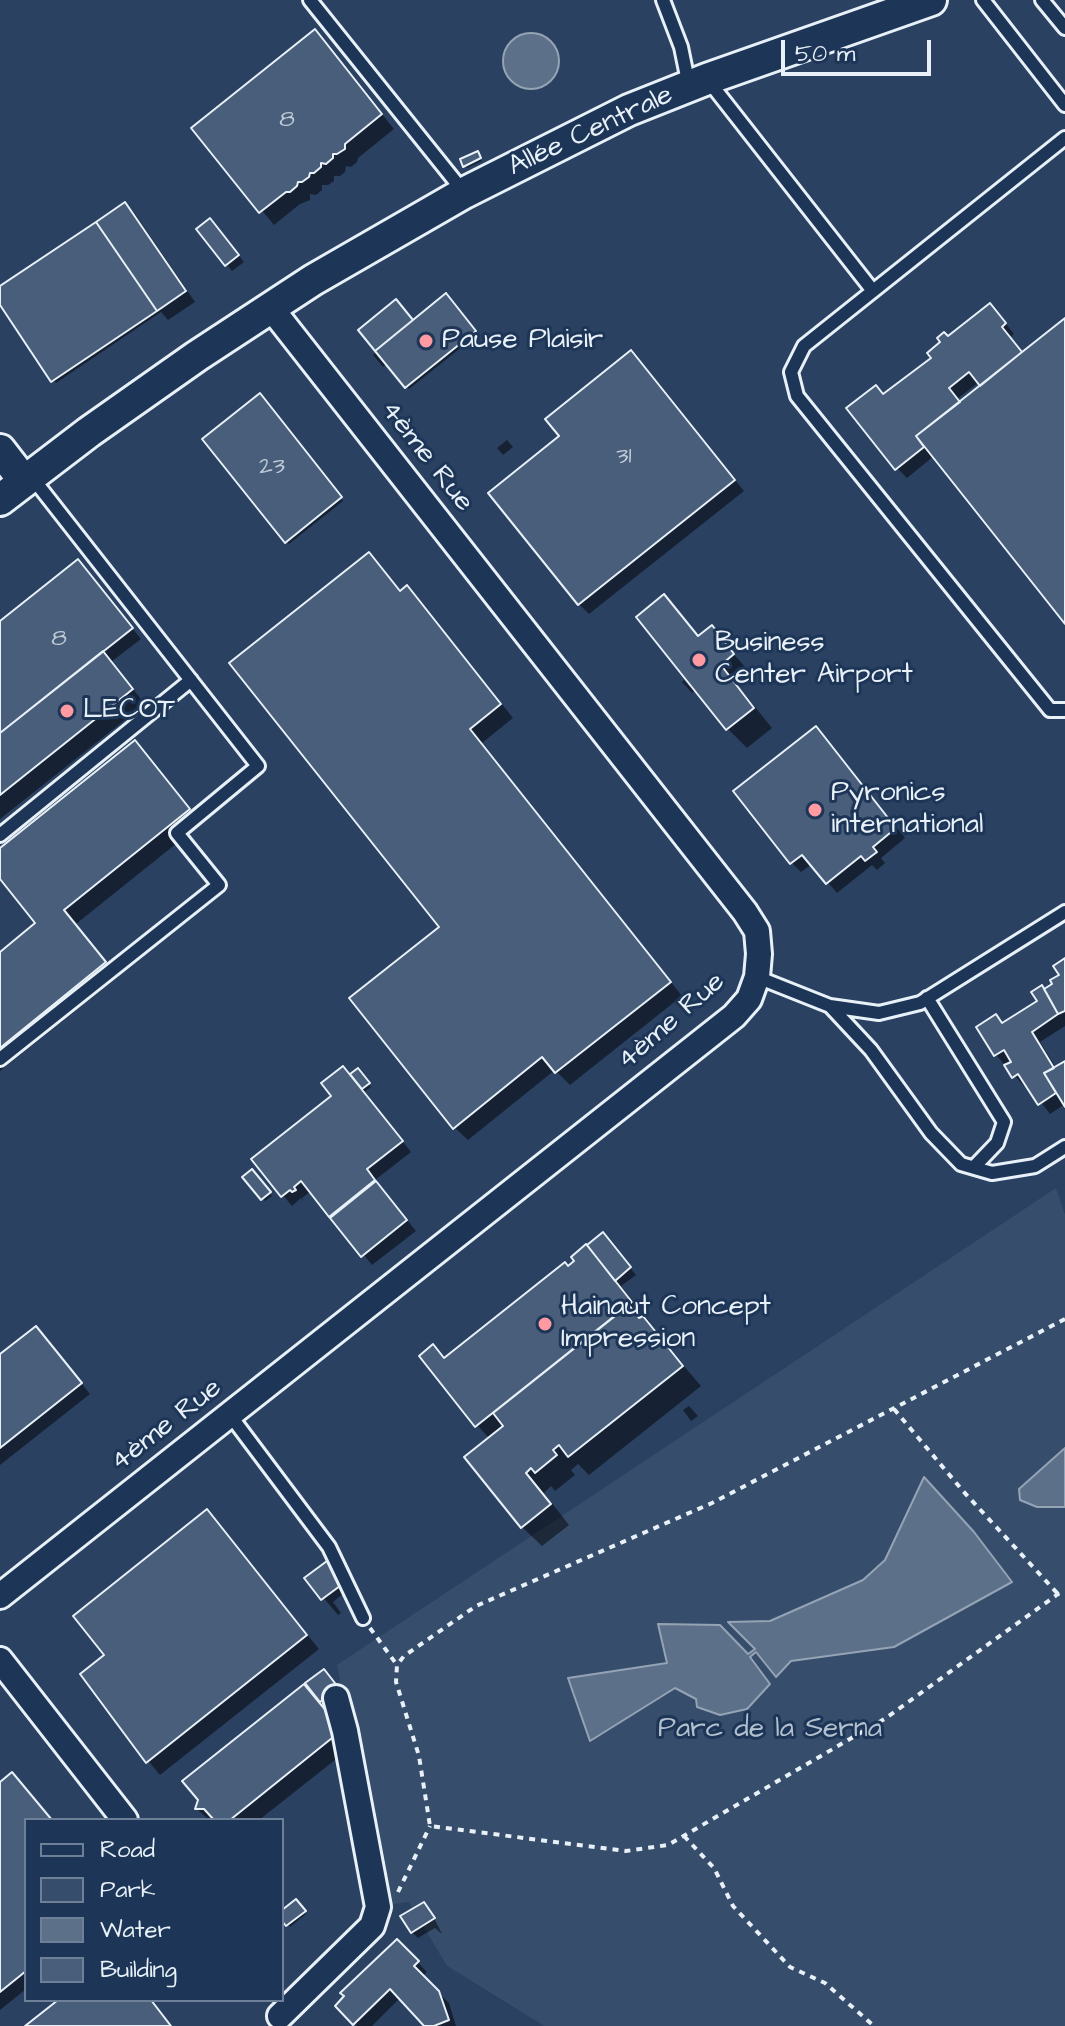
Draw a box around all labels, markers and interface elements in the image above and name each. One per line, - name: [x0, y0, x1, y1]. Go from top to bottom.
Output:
- scale bar: [785, 24, 935, 74]
- text: 50 m: [795, 37, 855, 71]
- street label: Allée Centrale: [503, 79, 679, 185]
- house number: 8: [279, 107, 295, 135]
- place label: Pause Plaisir: [442, 324, 603, 358]
- marker: Pause Plaisir: [417, 332, 435, 350]
- street label: 4ème Rue: [372, 395, 480, 519]
- house number: 31: [616, 444, 632, 472]
- house number: 23: [259, 454, 285, 482]
- house number: 8: [51, 626, 67, 654]
- place label: Business Center Airport: [715, 627, 913, 693]
- marker: Business Center Airport: [690, 651, 708, 669]
- place label: LECOT: [83, 694, 175, 728]
- marker: LECOT: [58, 702, 76, 720]
- place label: Pyronics international: [831, 777, 983, 843]
- marker: Pyronics international: [806, 801, 824, 819]
- street label: 4ème Rue: [611, 966, 733, 1078]
- place label: Hainaut Concept Impression: [561, 1291, 771, 1357]
- marker: Hainaut Concept Impression: [536, 1315, 554, 1333]
- street label: 4ème Rue: [105, 1372, 229, 1480]
- park label: Parc de la Serna: [658, 1713, 882, 1747]
- legend: [24, 1818, 284, 2002]
- text: Road: [100, 1833, 155, 1867]
- text: Park: [100, 1873, 156, 1907]
- text: Water: [100, 1913, 171, 1947]
- text: Building: [100, 1953, 177, 1987]

